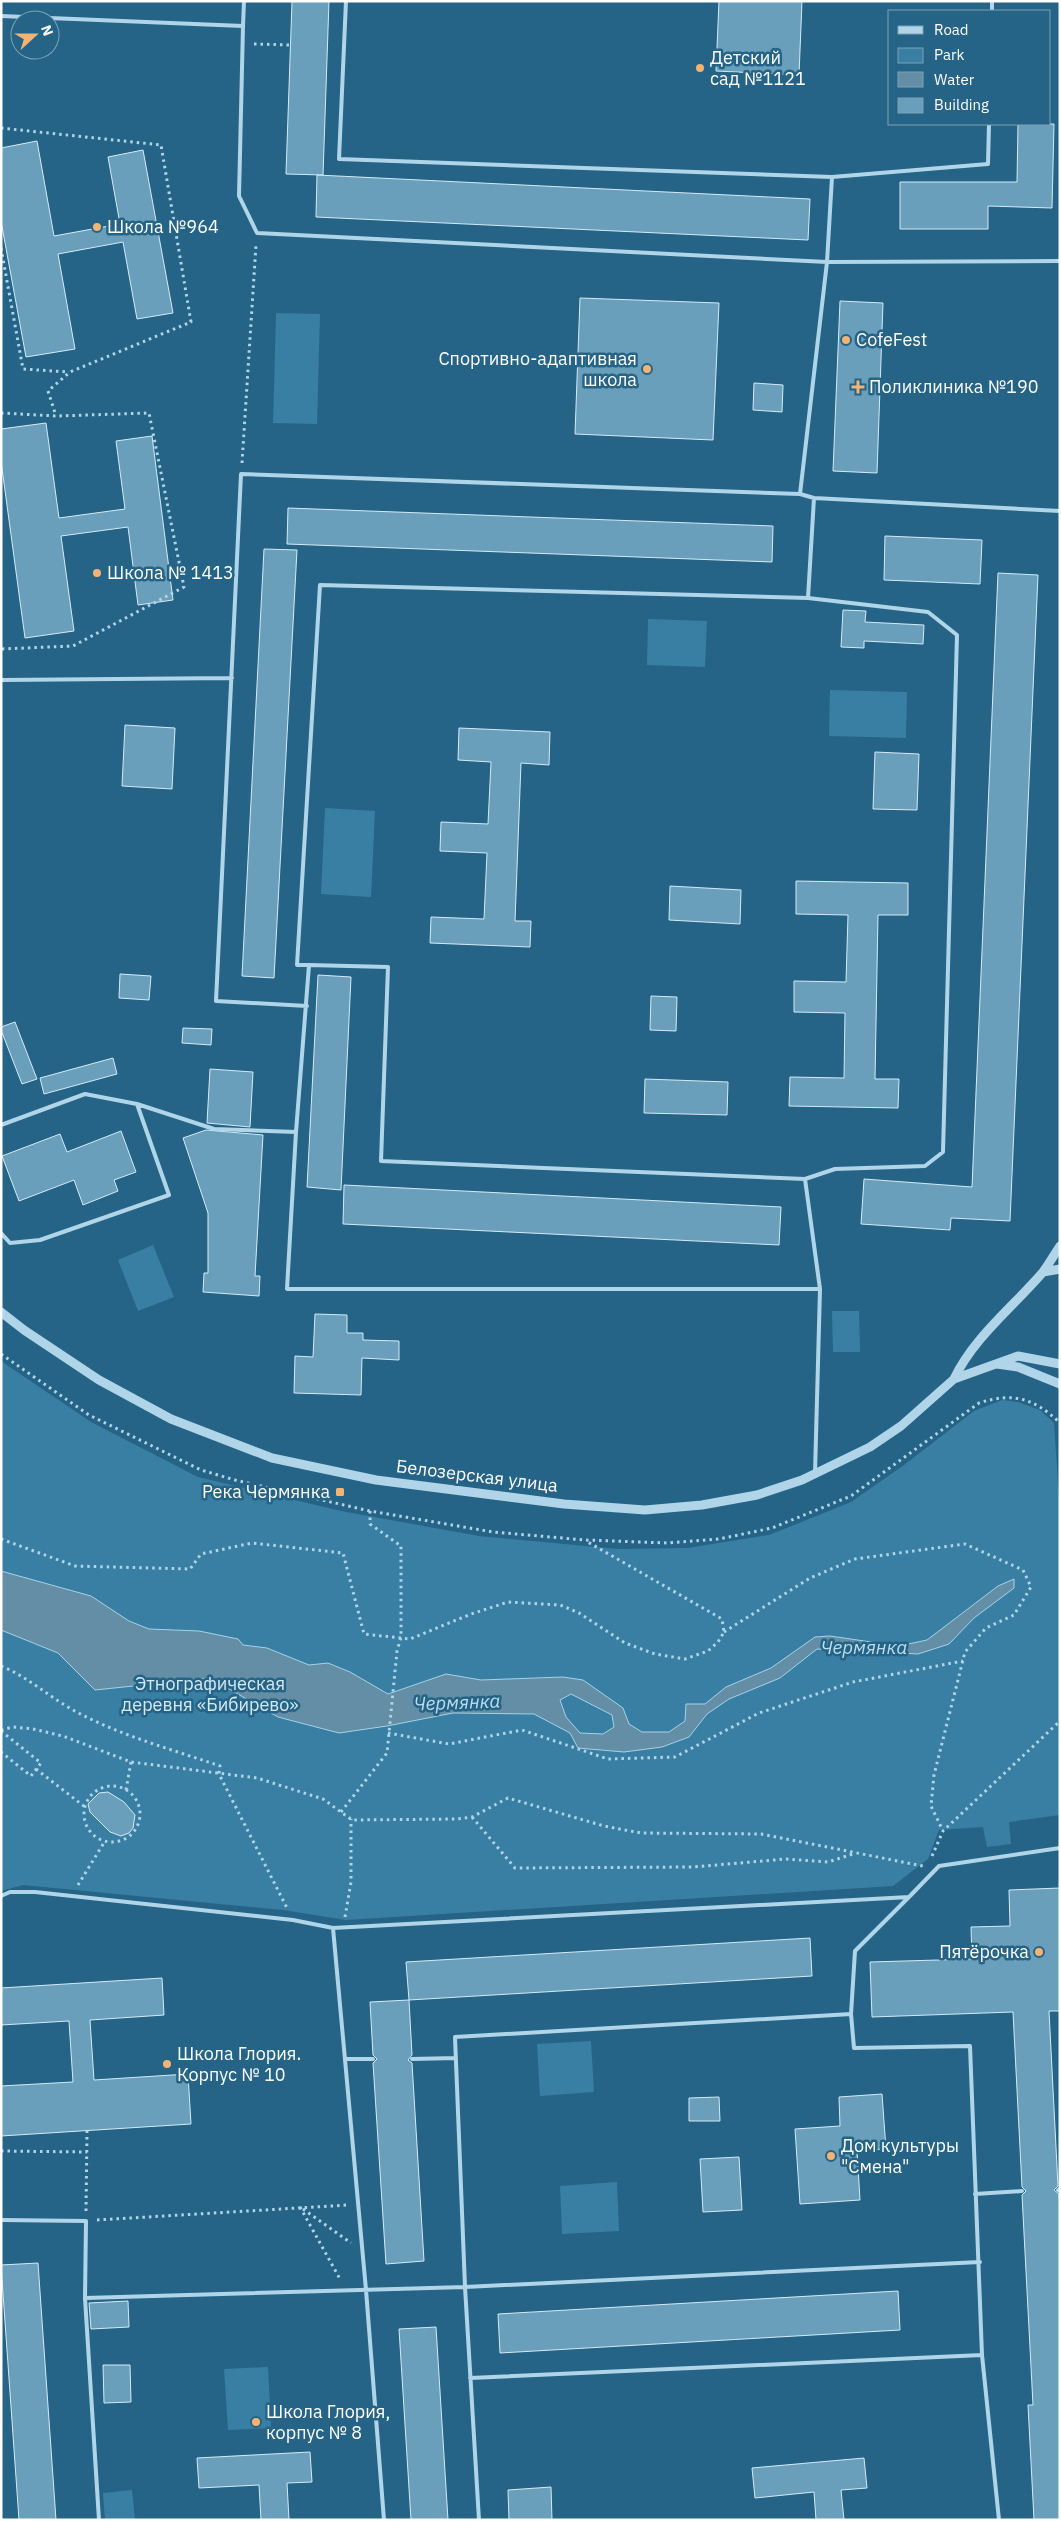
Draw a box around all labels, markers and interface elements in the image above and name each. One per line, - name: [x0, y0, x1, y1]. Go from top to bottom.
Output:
- north arrow: [10, 10, 60, 60]
- legend: [888, 10, 1051, 125]
- text: Road: [934, 20, 969, 39]
- text: N: [37, 22, 57, 38]
- text: Park: [934, 45, 964, 64]
- place label: Детский сад №1121: [710, 46, 806, 90]
- marker: Детский сад №1121: [694, 62, 706, 74]
- text: Water: [934, 70, 975, 89]
- text: Building: [934, 95, 989, 114]
- place label: Школа №964: [107, 215, 219, 238]
- marker: Школа №964: [91, 221, 103, 233]
- place label: CofeFest: [856, 328, 927, 351]
- marker: CofeFest: [840, 334, 852, 346]
- place label: Спортивно-адаптивная школа: [438, 347, 637, 391]
- marker: Спортивно-адаптивная школа: [641, 363, 653, 375]
- place label: Поликлиника №190: [869, 375, 1039, 398]
- marker: Поликлиника №190: [851, 380, 865, 394]
- place label: Школа № 1413: [107, 561, 234, 584]
- marker: Школа № 1413: [91, 567, 103, 579]
- street label: Белозерская улица: [395, 1454, 560, 1497]
- place label: Река Чермянка: [202, 1480, 330, 1503]
- marker: Река Чермянка: [334, 1486, 346, 1498]
- water label: Чермянка: [821, 1635, 907, 1659]
- park label: Этнографическая деревня «Бибирево»: [122, 1672, 298, 1716]
- water label: Чермянка: [413, 1688, 501, 1716]
- place label: Пятёрочка: [939, 1940, 1029, 1963]
- marker: Пятёрочка: [1033, 1946, 1045, 1958]
- place label: Школа Глория. Корпус № 10: [177, 2042, 301, 2086]
- marker: Школа Глория. Корпус № 10: [161, 2058, 173, 2070]
- place label: Дом культуры "Смена": [841, 2134, 959, 2178]
- marker: Дом культуры "Смена": [825, 2150, 837, 2162]
- place label: Школа Глория, корпус № 8: [266, 2400, 390, 2444]
- marker: Школа Глория, корпус № 8: [250, 2416, 262, 2428]

